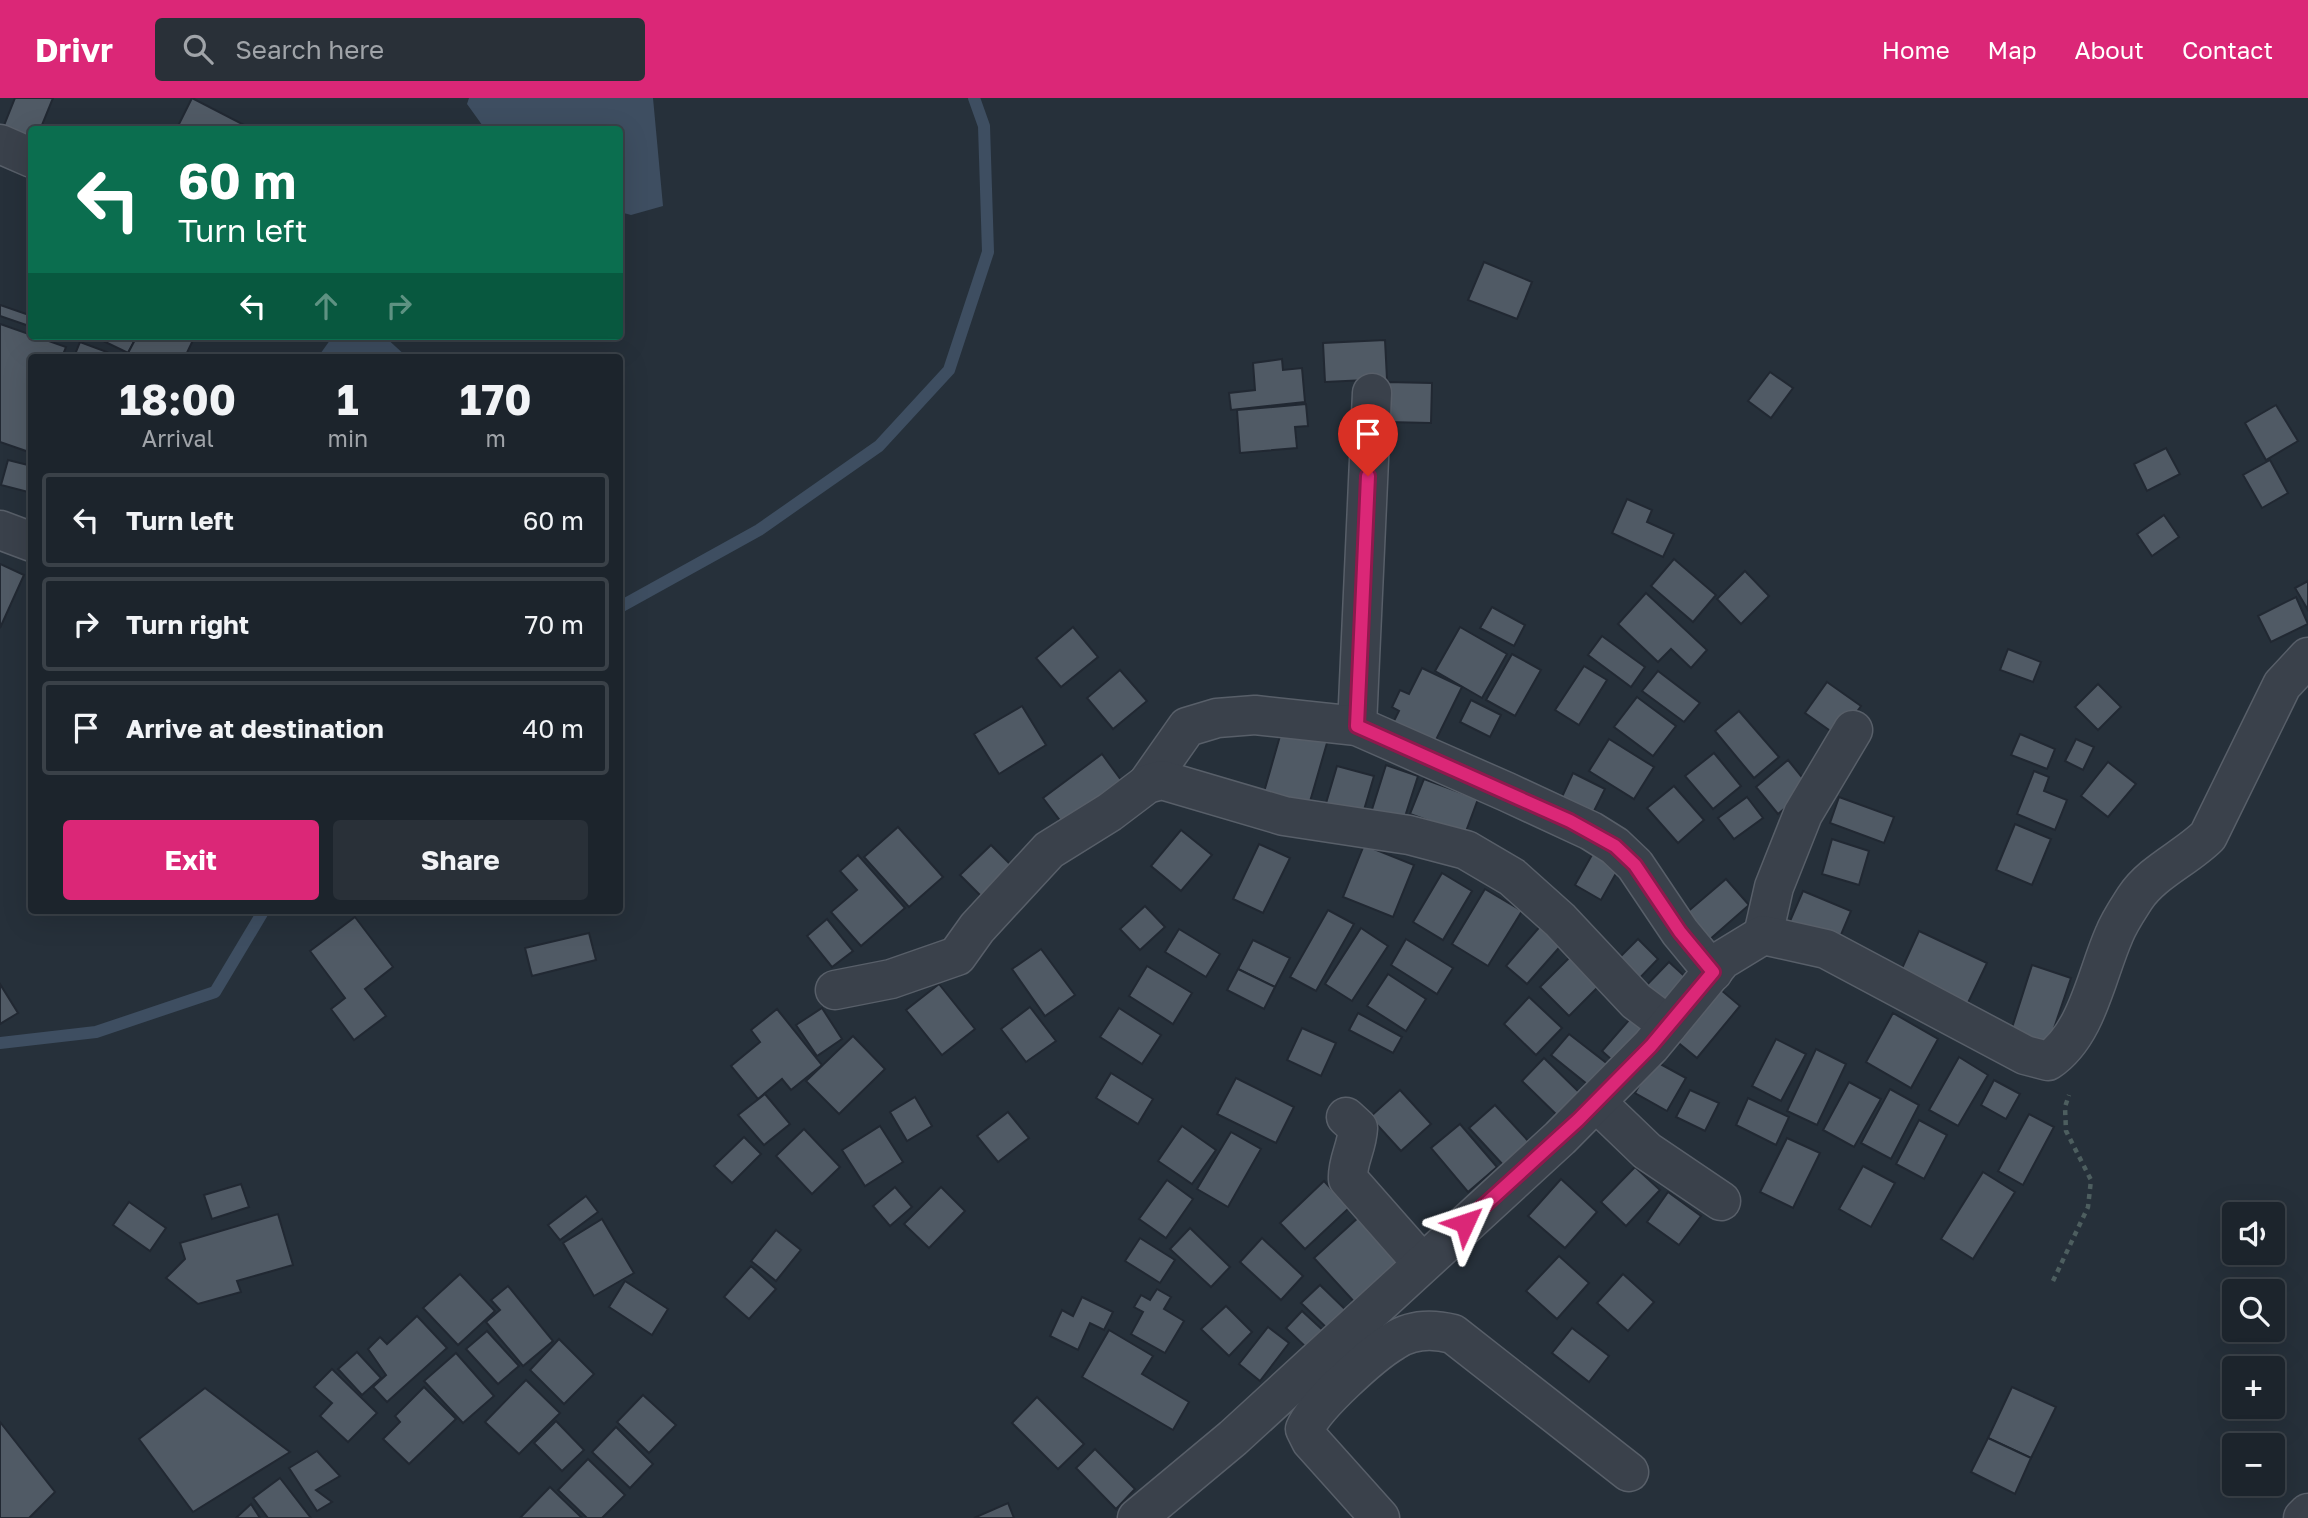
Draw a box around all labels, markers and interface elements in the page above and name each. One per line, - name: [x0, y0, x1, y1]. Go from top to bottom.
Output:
- search box: [155, 18, 645, 81]
- text: Drivr: [35, 30, 113, 69]
- icon: search: [179, 30, 217, 68]
- text: Search here: [235, 34, 384, 65]
- text: Home: [1882, 35, 1950, 64]
- text: Map: [1988, 35, 2037, 64]
- text: About: [2075, 35, 2144, 64]
- text: Contact: [2182, 35, 2273, 64]
- text: 60 m: [178, 151, 296, 210]
- icon: left: [63, 154, 154, 245]
- text: Turn left: [178, 211, 307, 249]
- icon: left: [234, 287, 272, 325]
- icon: ahead: [307, 287, 345, 325]
- icon: right: [380, 287, 418, 325]
- text: 18:00: [119, 374, 236, 424]
- text: 1: [337, 374, 359, 424]
- text: 170: [460, 374, 532, 424]
- pin: [1338, 404, 1398, 476]
- icon: arrive: [1349, 415, 1387, 453]
- text: Arrival: [142, 424, 214, 452]
- text: min: [328, 424, 368, 452]
- text: m: [485, 424, 506, 452]
- icon: left: [67, 501, 105, 539]
- text: Turn left: [126, 505, 234, 536]
- text: 60 m: [523, 505, 584, 536]
- icon: right: [67, 605, 105, 643]
- text: Turn right: [126, 609, 249, 640]
- text: 70 m: [525, 609, 584, 640]
- icon: arrive: [67, 709, 105, 747]
- text: Arrive at destination: [126, 713, 384, 744]
- text: 40 m: [523, 713, 584, 744]
- button: Exit: [63, 820, 319, 900]
- button: Share: [333, 820, 588, 900]
- position arrow: [1428, 1186, 1502, 1260]
- map controls: [2222, 1202, 2285, 1496]
- button: sound: [2222, 1202, 2285, 1265]
- button: search: [2222, 1279, 2285, 1342]
- button: +: [2222, 1356, 2285, 1419]
- button: −: [2222, 1433, 2285, 1496]

